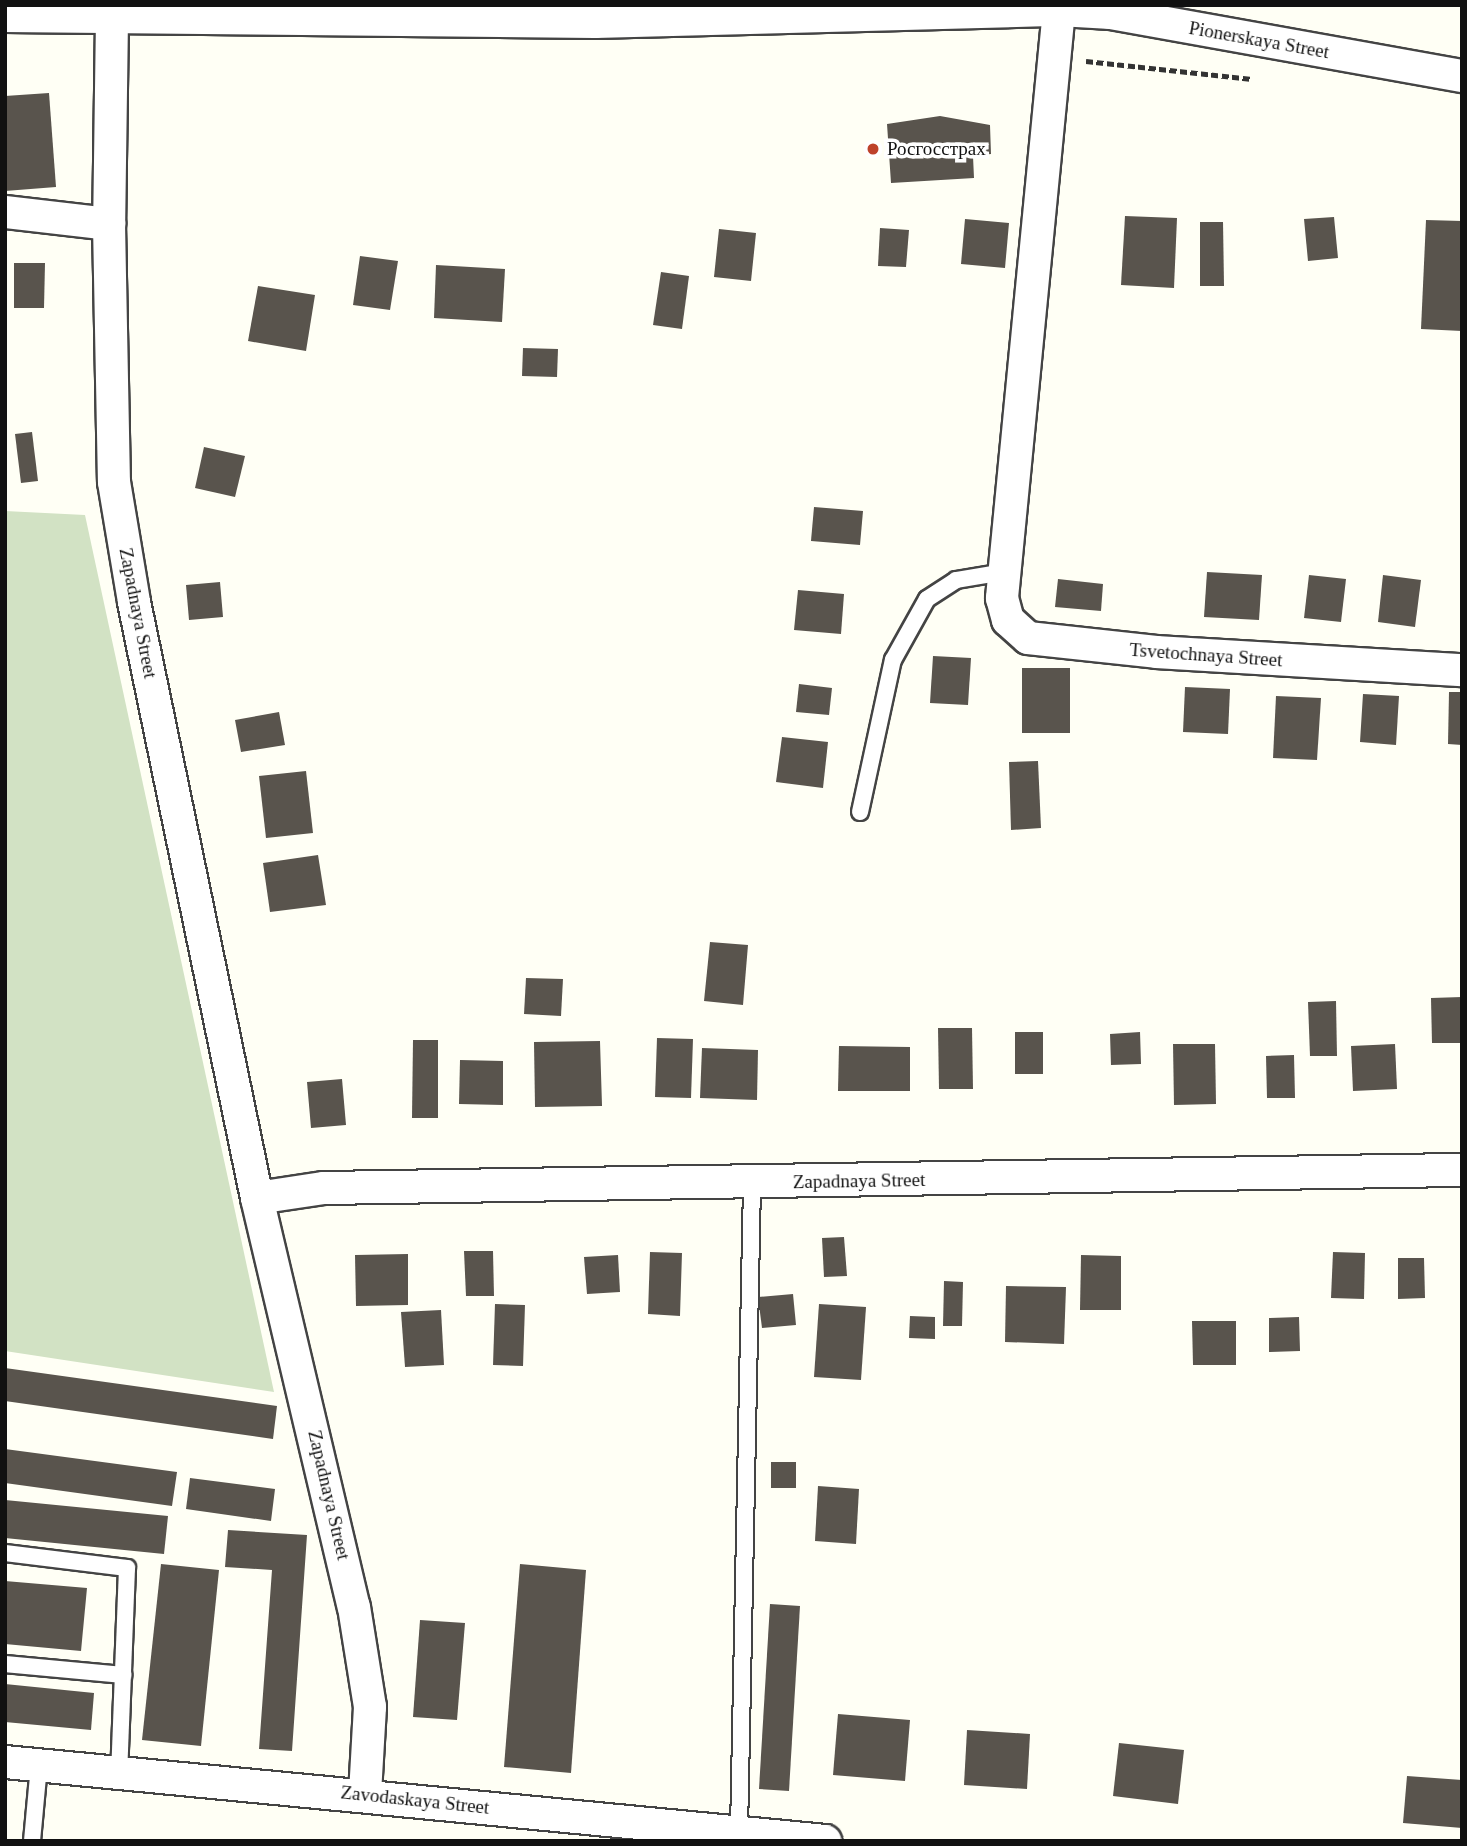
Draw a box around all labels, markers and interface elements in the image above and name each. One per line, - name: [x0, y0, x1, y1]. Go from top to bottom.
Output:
- street label: Pionerskaya Street: [1187, 16, 1331, 64]
- place label: Росгосстрах: [887, 138, 986, 160]
- marker: Росгосстрах: [865, 141, 881, 157]
- street label: Zapadnaya Street: [114, 546, 162, 680]
- street label: Tsvetochnaya Street: [1129, 638, 1283, 672]
- street label: Zapadnaya Street: [793, 1168, 925, 1194]
- street label: Zapadnaya Street: [303, 1428, 355, 1562]
- street label: Zavodaskaya Street: [340, 1781, 490, 1819]

